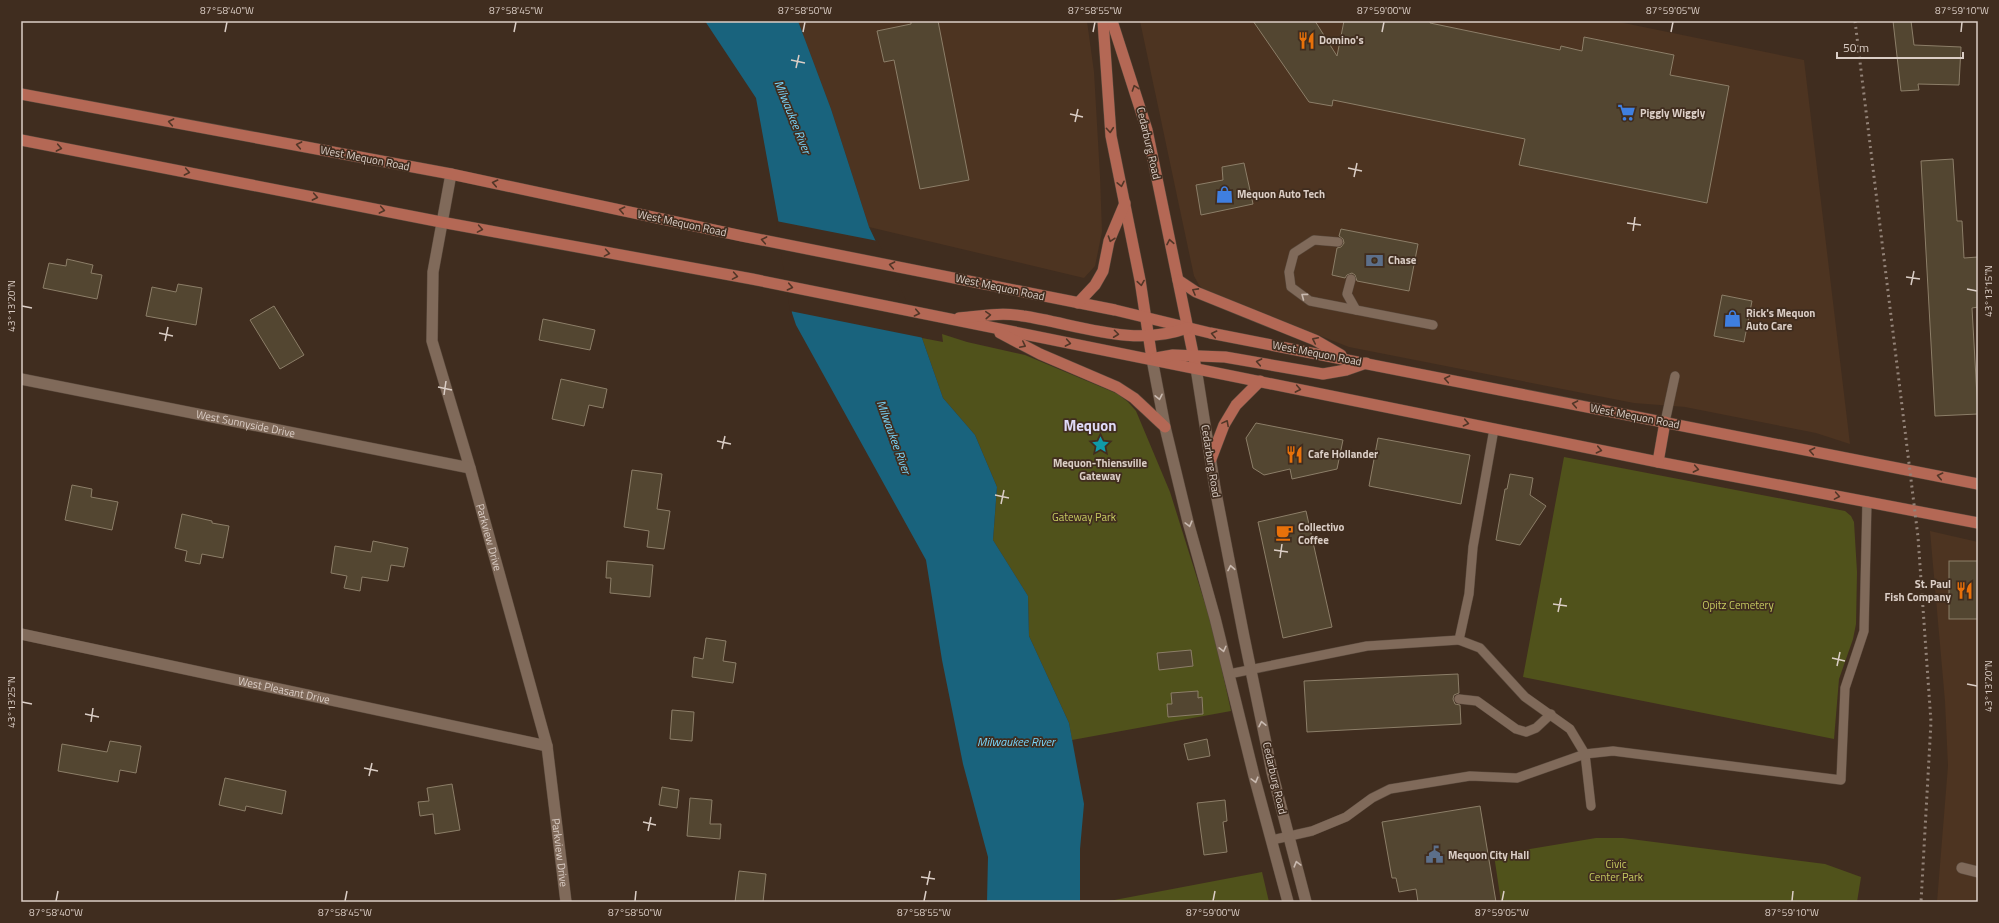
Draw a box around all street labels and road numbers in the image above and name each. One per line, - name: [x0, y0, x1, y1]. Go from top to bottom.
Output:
- street label: Cedarburg Road: [1133, 105, 1165, 181]
- street label: West Mequon Road: [319, 141, 411, 175]
- street label: West Mequon Road: [636, 206, 728, 240]
- street label: West Mequon Road: [954, 270, 1046, 304]
- street label: West Mequon Road: [1271, 336, 1363, 370]
- street label: West Mequon Road: [1589, 399, 1681, 433]
- street label: West Sunnyside Drive: [195, 406, 297, 441]
- street label: Cedarburg Road: [1197, 423, 1225, 499]
- street label: Parkview Drive: [472, 502, 506, 573]
- street label: West Pleasant Drive: [237, 672, 332, 708]
- street label: Cedarburg Road: [1259, 740, 1291, 816]
- street label: Parkview Drive: [548, 817, 572, 888]

